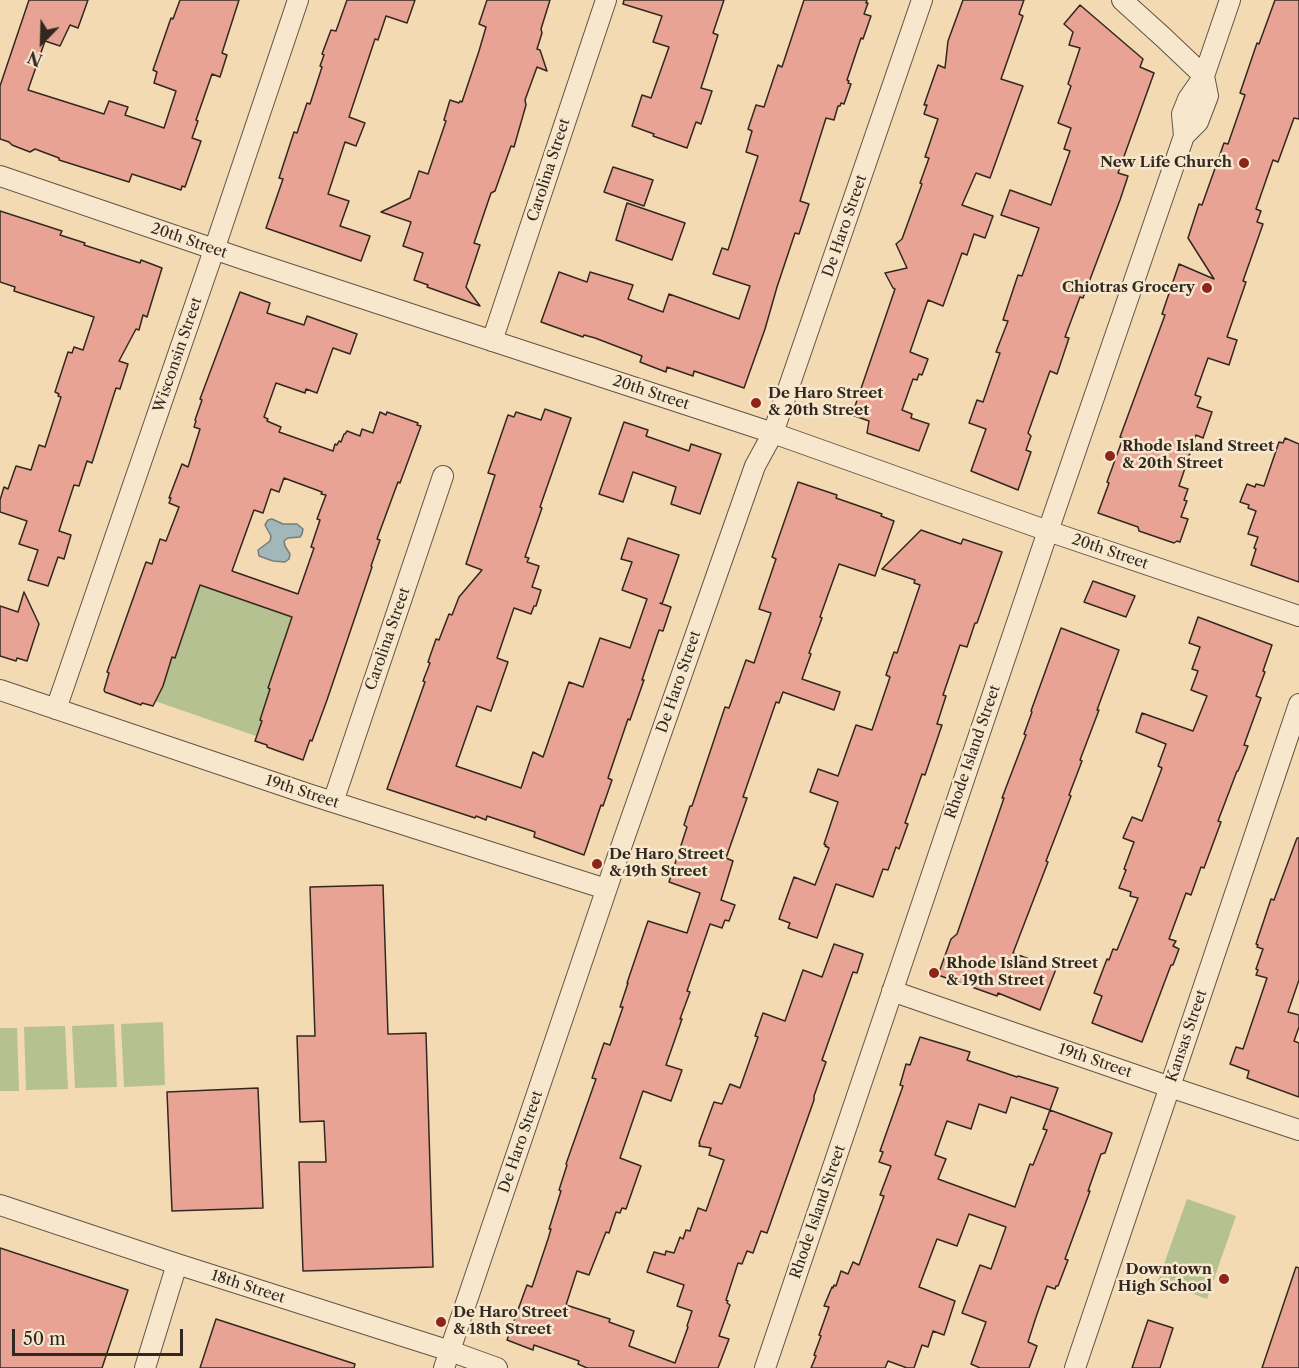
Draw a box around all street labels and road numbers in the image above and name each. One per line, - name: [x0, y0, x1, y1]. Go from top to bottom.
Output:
- street label: Carolina Street: [524, 116, 574, 224]
- street label: De Haro Street: [819, 172, 871, 280]
- street label: 20th Street: [149, 220, 229, 262]
- street label: Wisconsin Street: [150, 295, 206, 415]
- street label: 20th Street: [610, 372, 692, 414]
- street label: 20th Street: [1070, 531, 1150, 573]
- street label: Carolina Street: [362, 585, 414, 693]
- street label: De Haro Street: [653, 628, 705, 736]
- street label: Rhode Island Street: [942, 683, 1004, 821]
- street label: 19th Street: [263, 772, 341, 812]
- street label: Kansas Street: [1163, 987, 1211, 1085]
- street label: 19th Street: [1056, 1040, 1134, 1082]
- street label: De Haro Street: [495, 1088, 547, 1196]
- street label: Rhode Island Street: [787, 1143, 849, 1281]
- street label: 18th Street: [209, 1267, 287, 1307]

